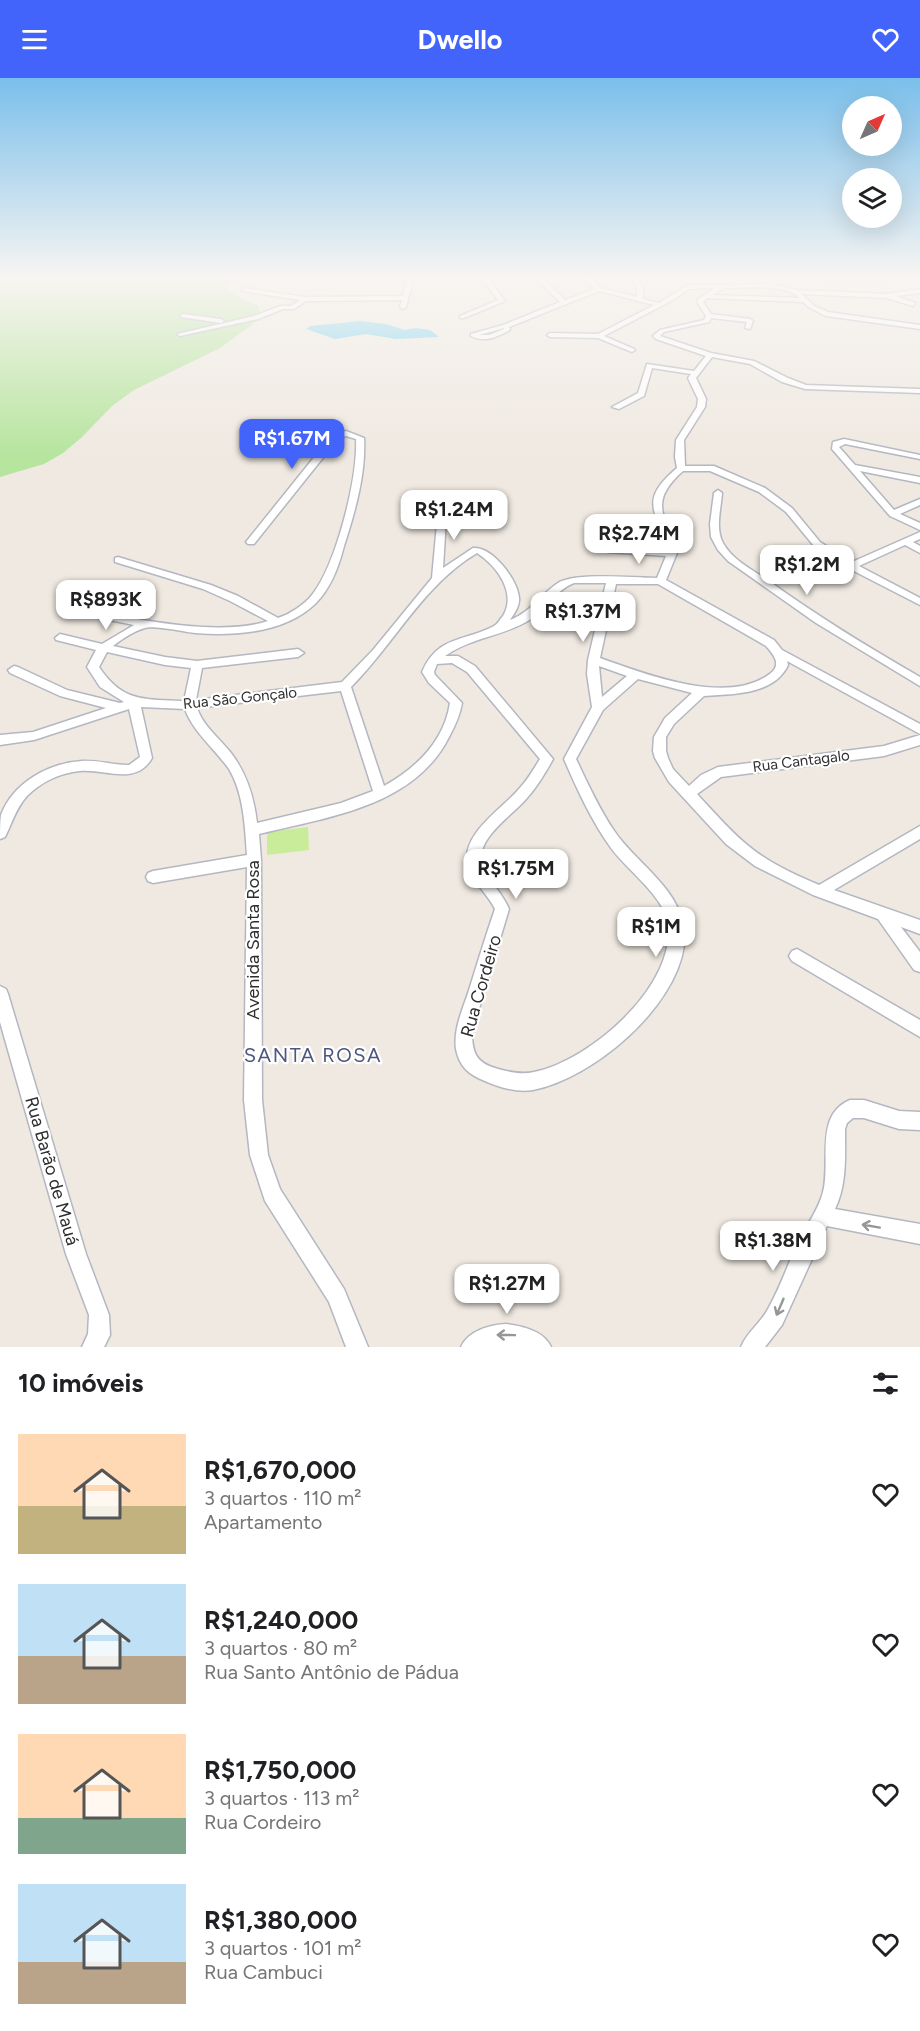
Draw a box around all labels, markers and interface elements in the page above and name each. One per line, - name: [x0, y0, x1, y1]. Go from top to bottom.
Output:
- icon: menu: [18, 23, 51, 56]
- text: Dwello: [418, 23, 502, 56]
- icon: heart: [869, 23, 902, 56]
- north arrow: [842, 96, 902, 156]
- map controls: [842, 96, 902, 228]
- button: layers: [842, 168, 902, 228]
- pin: R$1.67M: [237, 419, 347, 470]
- text: R$1.67M: [253, 426, 331, 450]
- pin: R$1.24M: [399, 490, 509, 541]
- text: R$1.24M: [415, 497, 493, 521]
- pin: R$2.74M: [584, 514, 694, 565]
- text: R$2.74M: [598, 521, 680, 545]
- pin: R$1.2M: [758, 545, 856, 596]
- text: R$1.2M: [774, 552, 840, 576]
- pin: R$893K: [57, 580, 155, 631]
- text: R$893K: [70, 587, 142, 611]
- pin: R$1.37M: [528, 592, 638, 643]
- text: R$1.37M: [545, 599, 621, 623]
- street label: Rua São Gonçalo: [182, 683, 298, 713]
- street label: Rua Cantagalo: [751, 746, 851, 776]
- pin: R$1.75M: [461, 849, 571, 900]
- text: R$1.75M: [477, 856, 555, 880]
- street label: Avenida Santa Rosa: [242, 860, 264, 1020]
- pin: R$1M: [620, 907, 692, 958]
- text: R$1M: [631, 914, 681, 938]
- street label: Rua Cordeiro: [456, 932, 506, 1040]
- district label: SANTA ROSA: [244, 1043, 382, 1067]
- street label: Rua Barão de Mauá: [20, 1094, 84, 1248]
- one-way arrow: [862, 1220, 882, 1231]
- pin: R$1.38M: [718, 1221, 828, 1272]
- text: R$1.38M: [734, 1228, 812, 1252]
- pin: R$1.27M: [452, 1264, 562, 1315]
- text: R$1.27M: [468, 1271, 546, 1295]
- one-way arrow: [774, 1297, 785, 1316]
- one-way arrow: [497, 1329, 517, 1341]
- text: 10 imóveis: [18, 1367, 143, 1399]
- icon: filters: [869, 1367, 902, 1400]
- text: R$1,670,000: [204, 1454, 356, 1486]
- icon: home: [66, 1458, 138, 1530]
- icon: heart: [869, 1478, 902, 1511]
- text: 3 quartos · 110 m²: [204, 1486, 361, 1510]
- text: Apartamento: [204, 1510, 322, 1534]
- text: R$1,240,000: [204, 1604, 358, 1636]
- icon: home: [66, 1608, 138, 1680]
- icon: heart: [869, 1628, 902, 1661]
- text: 3 quartos · 80 m²: [204, 1636, 357, 1660]
- text: Rua Santo Antônio de Pádua: [204, 1660, 459, 1684]
- text: R$1,750,000: [204, 1754, 356, 1786]
- icon: home: [66, 1758, 138, 1830]
- icon: heart: [869, 1778, 902, 1811]
- text: 3 quartos · 113 m²: [204, 1786, 359, 1810]
- text: Rua Cordeiro: [204, 1810, 321, 1834]
- text: R$1,380,000: [204, 1904, 357, 1936]
- icon: home: [66, 1908, 138, 1980]
- icon: heart: [869, 1928, 902, 1961]
- text: 3 quartos · 101 m²: [204, 1936, 361, 1960]
- text: Rua Cambuci: [204, 1960, 323, 1984]

